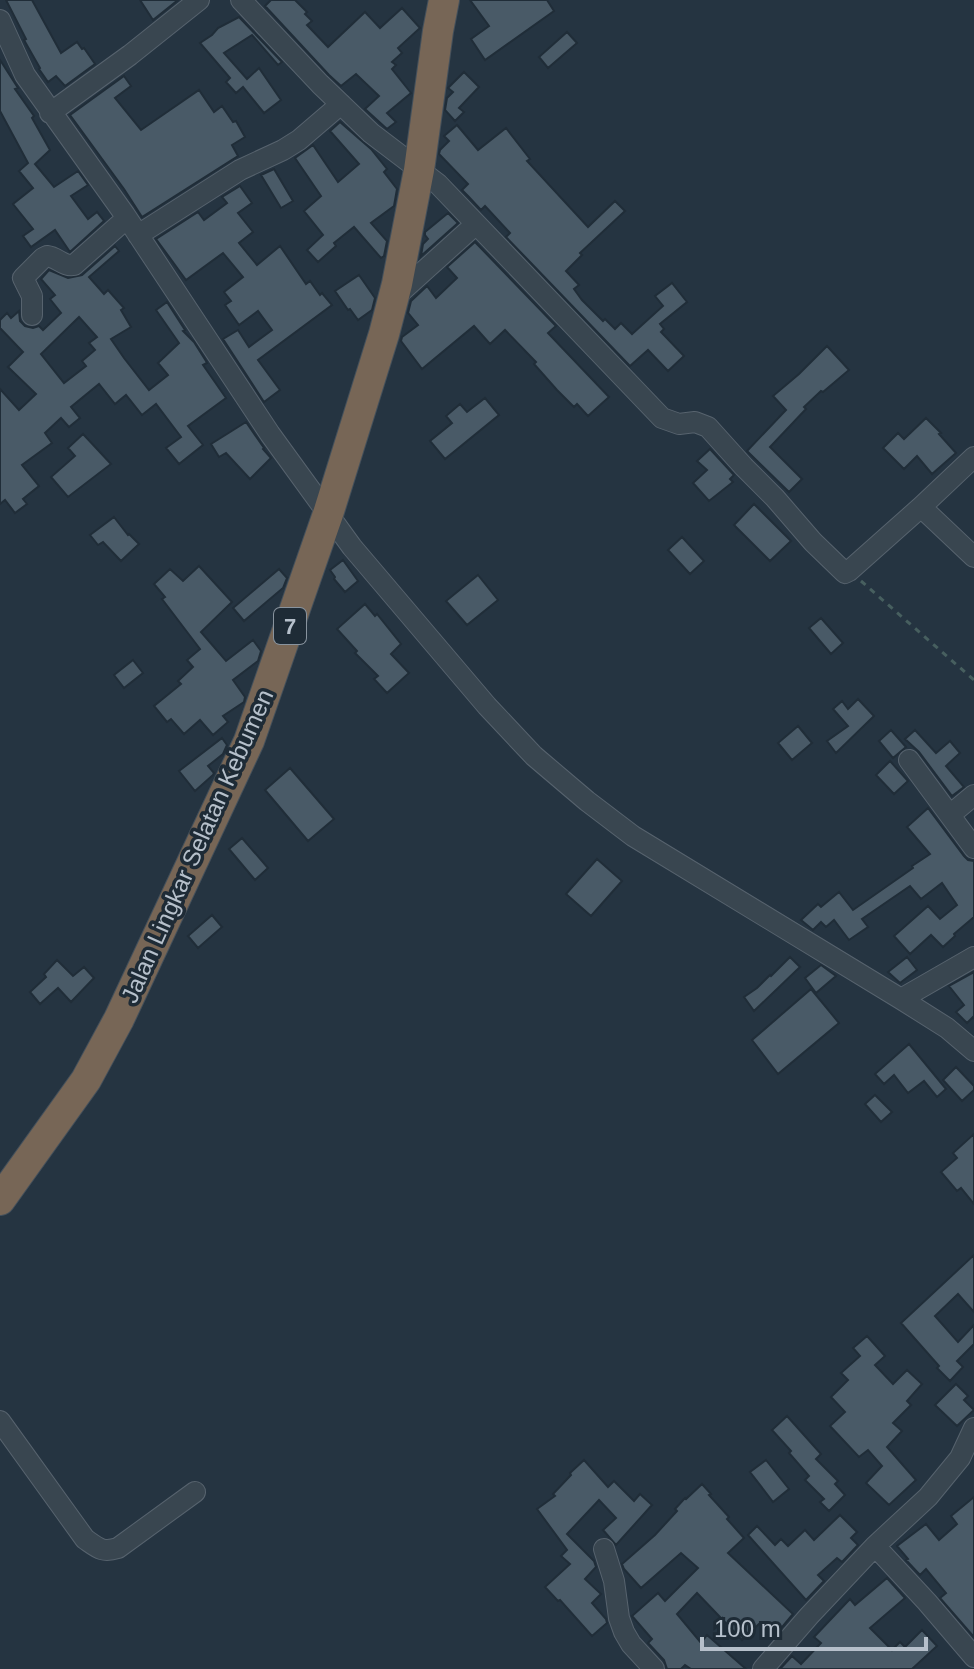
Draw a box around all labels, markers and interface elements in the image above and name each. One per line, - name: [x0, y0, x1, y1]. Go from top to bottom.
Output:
- road number: 7: [274, 608, 306, 644]
- street label: Jalan Lingkar Selatan Kebumen: [115, 685, 279, 1007]
- scale bar: [702, 1601, 926, 1651]
- text: 100 m: [714, 1615, 781, 1642]

